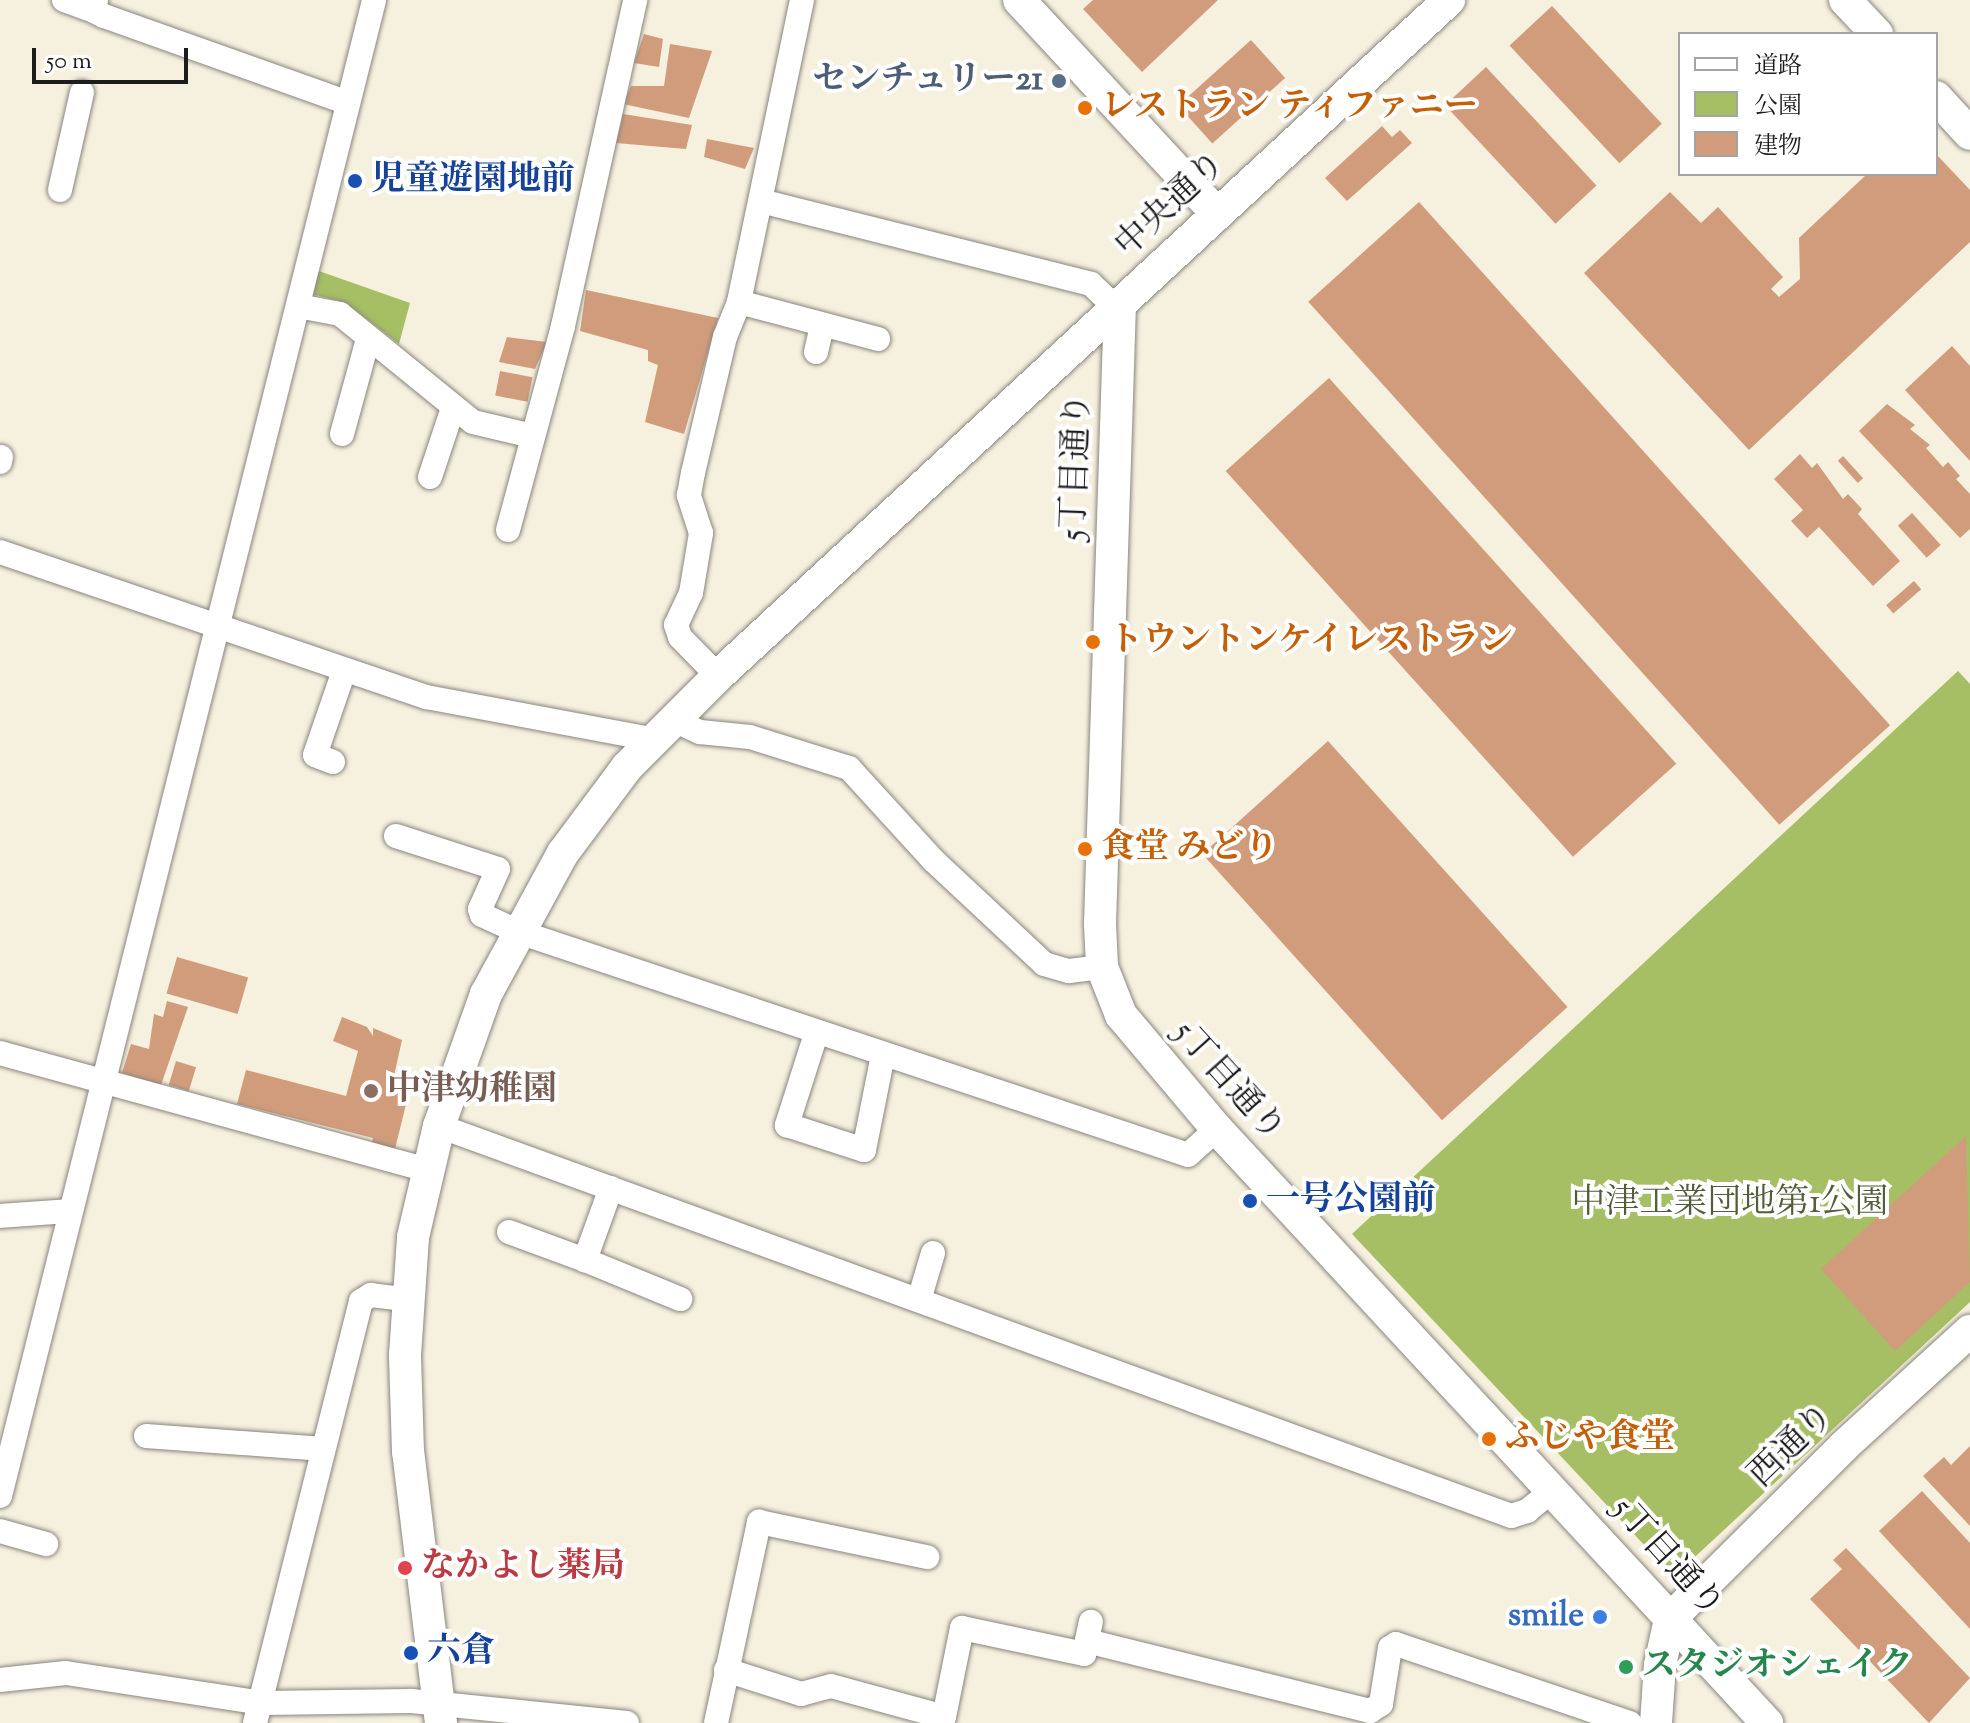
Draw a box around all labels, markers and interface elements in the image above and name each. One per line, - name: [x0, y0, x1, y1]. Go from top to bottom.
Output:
- scale bar: [36, 32, 192, 82]
- legend: [1678, 32, 1938, 176]
- text: 50 m: [46, 45, 92, 79]
- text: 道路: [1754, 50, 1802, 84]
- place label: センチュリー21: [812, 61, 1043, 101]
- marker: センチュリー21: [1050, 72, 1068, 90]
- place label: レストラン ティファニー: [1101, 88, 1482, 128]
- text: 公園: [1754, 90, 1802, 124]
- marker: レストラン ティファニー: [1076, 99, 1094, 117]
- text: 建物: [1754, 130, 1802, 164]
- street label: 中央通り: [1107, 144, 1235, 266]
- place label: 児童遊園地前: [371, 161, 575, 201]
- marker: 児童遊園地前: [346, 172, 364, 190]
- street label: 5丁目通り: [1054, 393, 1100, 541]
- place label: トウントンケイレストラン: [1109, 622, 1517, 662]
- marker: トウントンケイレストラン: [1084, 633, 1102, 651]
- place label: 食堂 みどり: [1101, 829, 1278, 869]
- marker: 食堂 みどり: [1076, 840, 1094, 858]
- street label: 5丁目通り: [1163, 1013, 1293, 1151]
- place label: 中津幼稚園: [387, 1071, 557, 1111]
- marker: 中津幼稚園: [362, 1082, 380, 1100]
- place label: 一号公園前: [1266, 1181, 1436, 1221]
- park label: 中津工業団地第1公園: [1571, 1184, 1889, 1224]
- marker: 一号公園前: [1241, 1192, 1259, 1210]
- street label: 西通り: [1741, 1396, 1843, 1496]
- place label: ふじや食堂: [1505, 1419, 1675, 1459]
- marker: ふじや食堂: [1480, 1430, 1498, 1448]
- street label: 5丁目通り: [1602, 1489, 1732, 1627]
- place label: なかよし薬局: [421, 1548, 625, 1588]
- marker: なかよし薬局: [396, 1559, 414, 1577]
- place label: smile: [1508, 1597, 1584, 1637]
- marker: smile: [1591, 1608, 1609, 1626]
- place label: 六倉: [427, 1633, 495, 1673]
- marker: 六倉: [402, 1644, 420, 1662]
- place label: スタジオシェイク: [1642, 1647, 1914, 1687]
- marker: スタジオシェイク: [1617, 1658, 1635, 1676]

